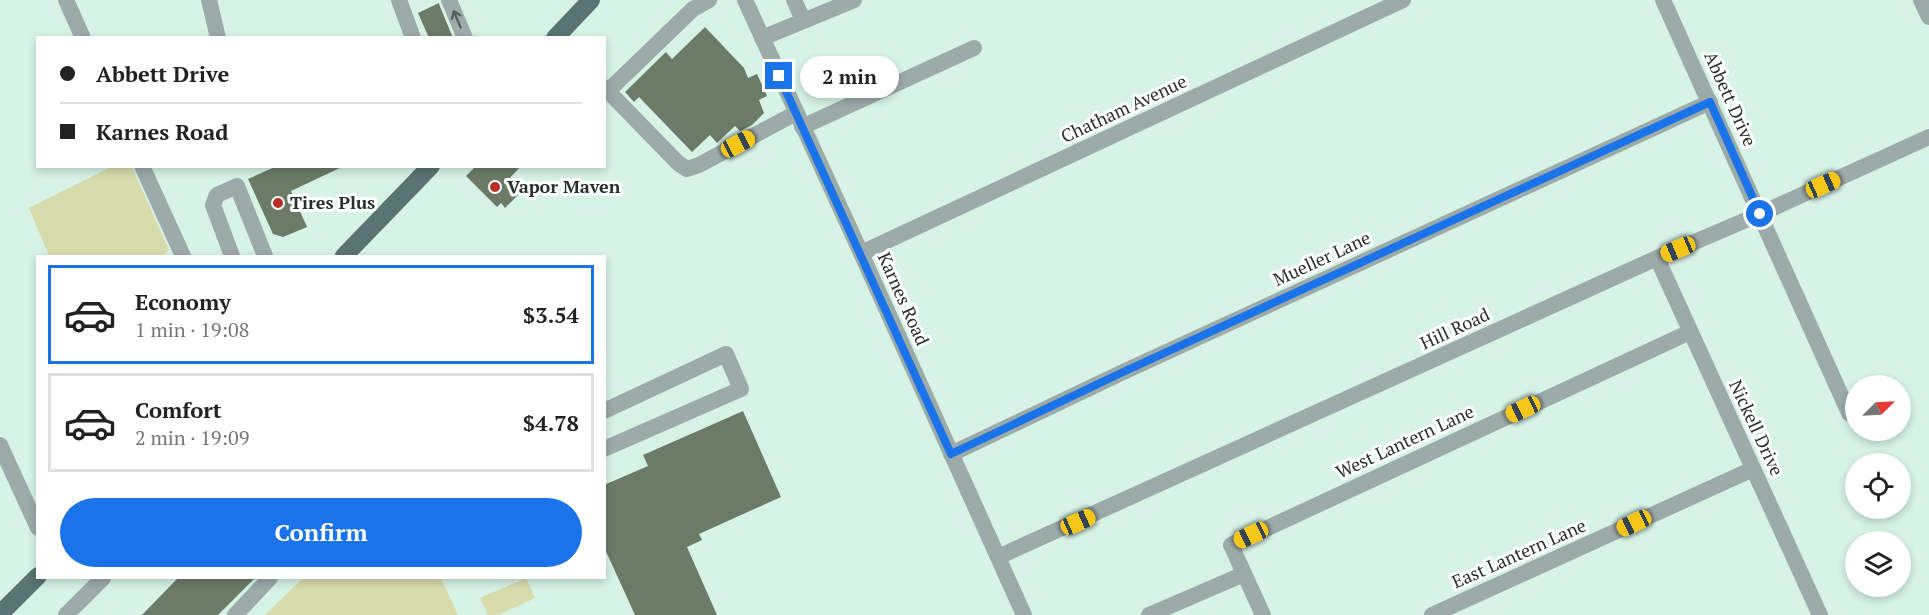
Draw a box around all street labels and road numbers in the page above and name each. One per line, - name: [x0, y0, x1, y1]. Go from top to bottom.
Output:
- street label: Abbett Drive: [1699, 47, 1763, 150]
- street label: Chatham Avenue: [1057, 68, 1190, 148]
- street label: Mueller Lane: [1269, 225, 1374, 291]
- street label: Karnes Road: [873, 248, 935, 349]
- street label: Hill Road: [1416, 302, 1493, 355]
- street label: Nickell Drive: [1724, 376, 1790, 479]
- street label: West Lantern Lane: [1332, 399, 1477, 484]
- street label: East Lantern Lane: [1448, 513, 1589, 593]

